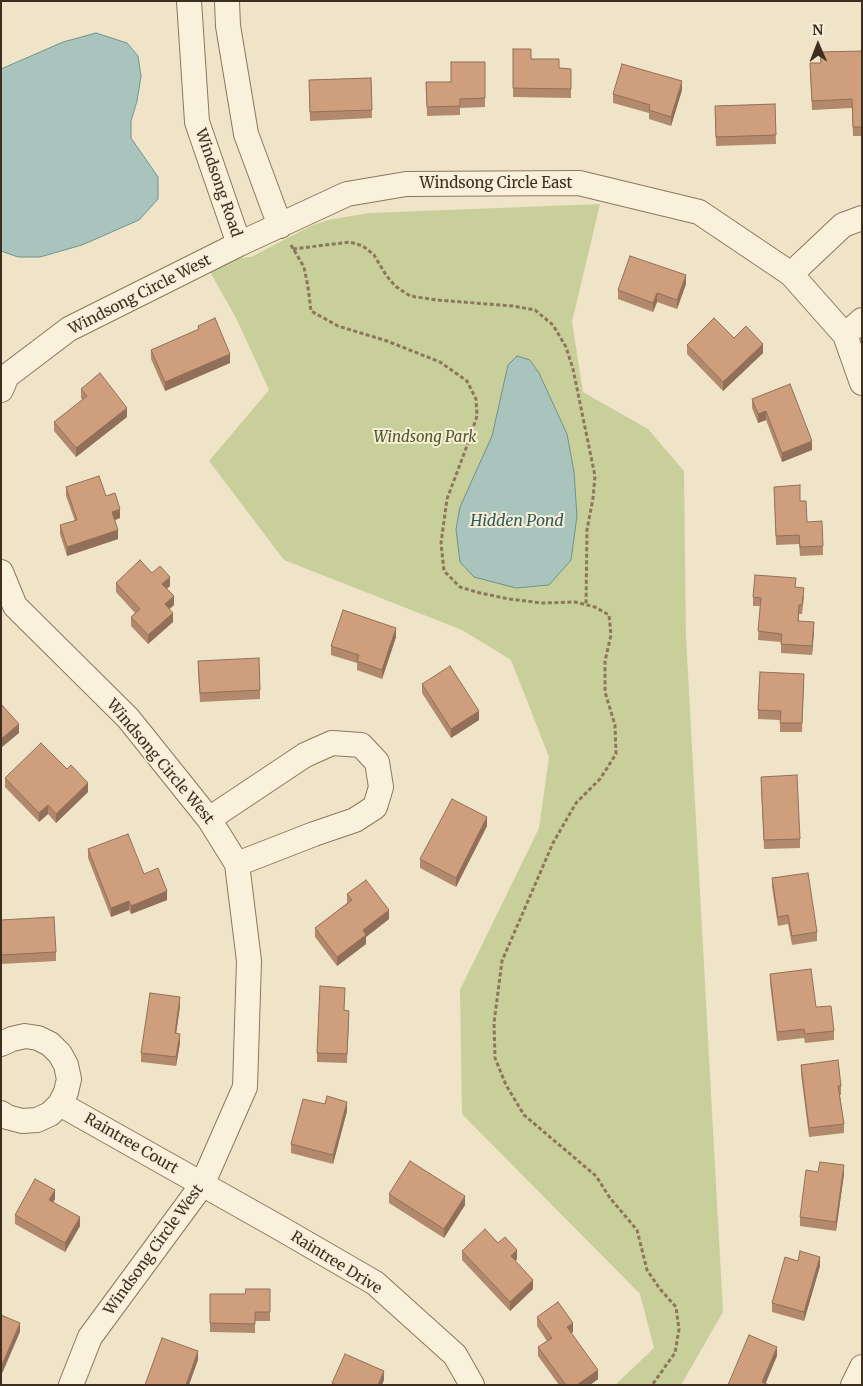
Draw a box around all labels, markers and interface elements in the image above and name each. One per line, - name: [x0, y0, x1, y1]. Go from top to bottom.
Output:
- north arrow: [793, 20, 843, 70]
- text: N: [812, 21, 823, 39]
- street label: Windsong Road: [191, 126, 245, 240]
- street label: Windsong Circle East: [420, 175, 572, 193]
- street label: Windsong Circle West: [66, 251, 214, 339]
- park label: Windsong Park: [374, 429, 476, 447]
- water label: Hidden Pond: [470, 511, 564, 531]
- street label: Windsong Circle West: [103, 696, 217, 828]
- street label: Raintree Court: [81, 1110, 181, 1178]
- street label: Windsong Circle West: [101, 1181, 207, 1319]
- street label: Raintree Drive: [287, 1228, 385, 1298]

